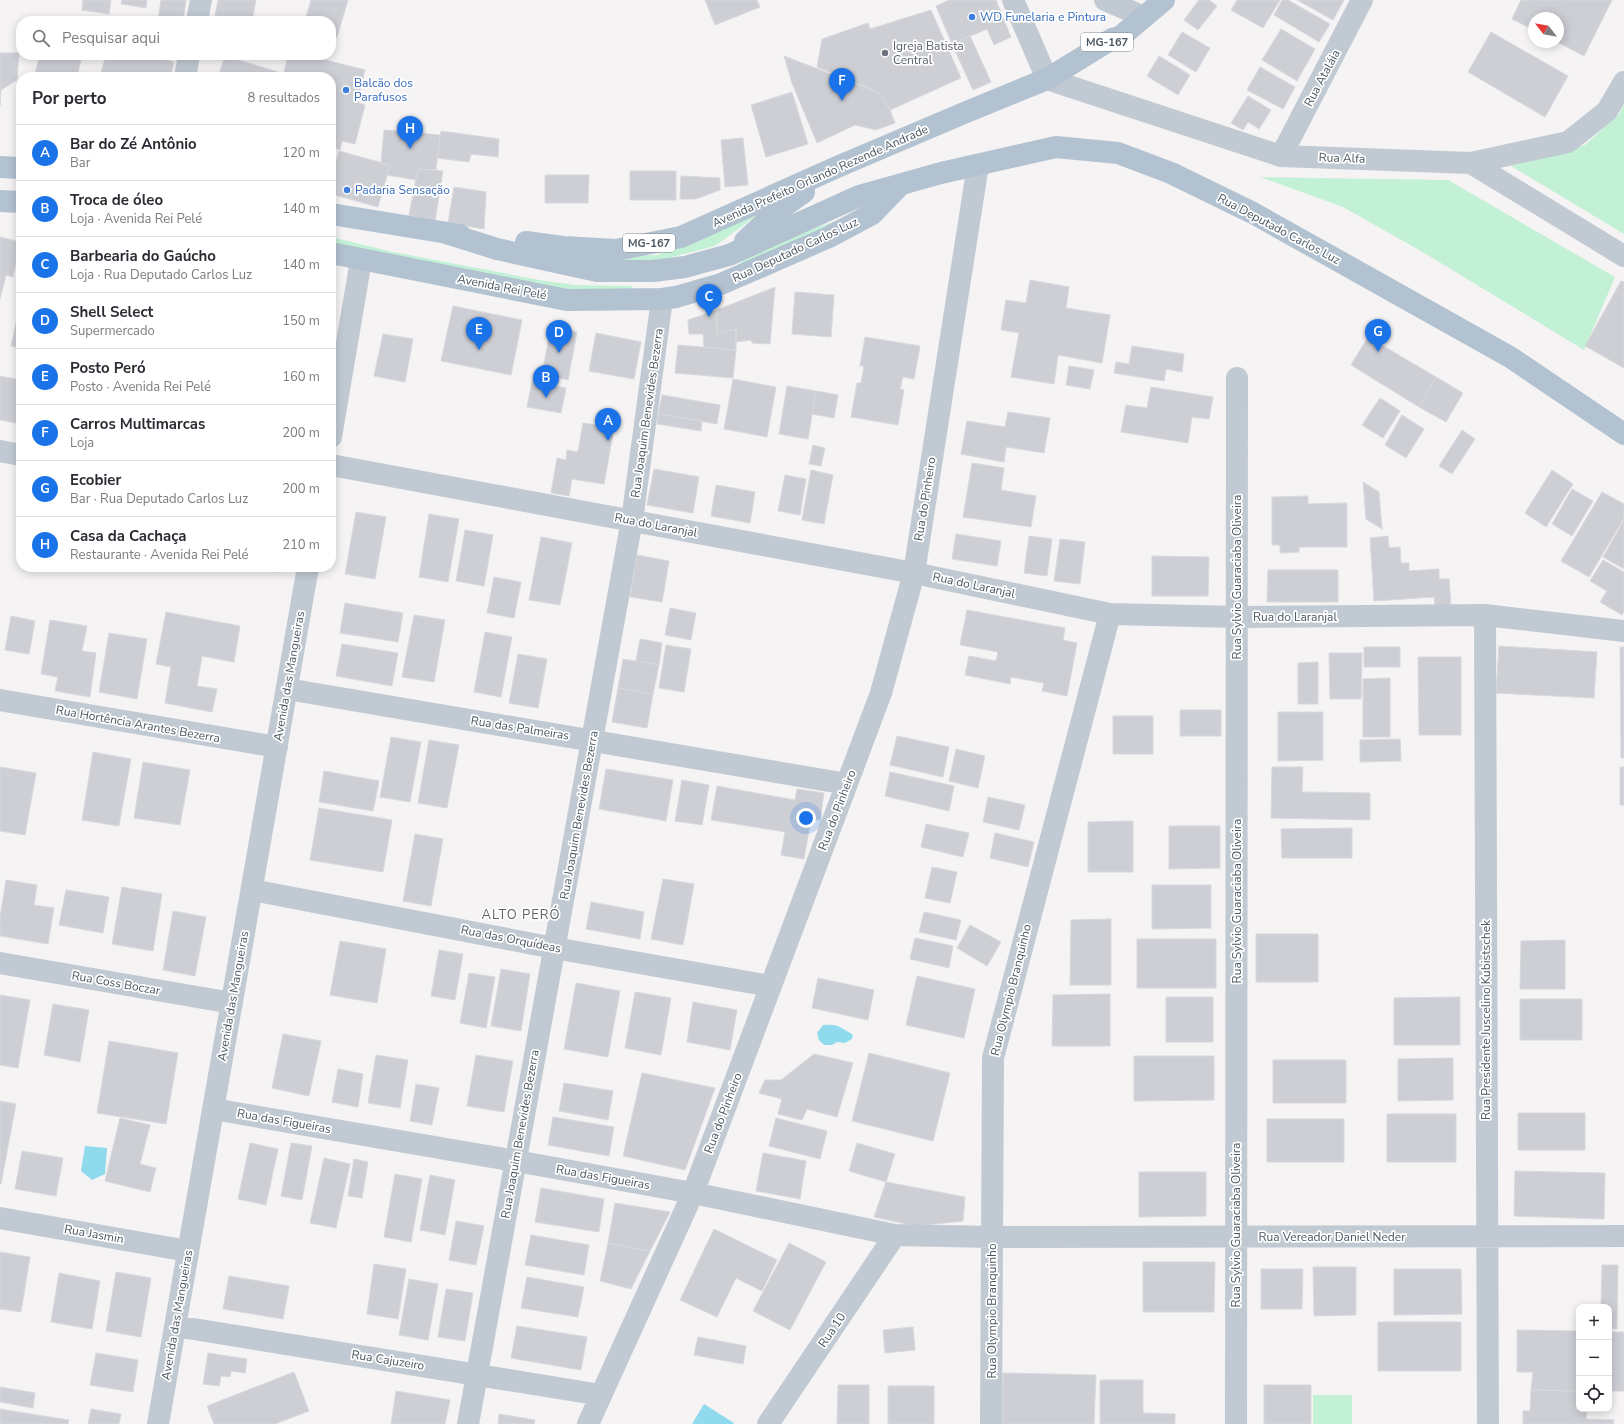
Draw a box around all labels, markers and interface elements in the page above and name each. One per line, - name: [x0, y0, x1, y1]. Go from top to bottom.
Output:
- place label: WD Funelaria e Pintura: [980, 9, 1106, 25]
- marker: WD Funelaria e Pintura: [967, 12, 977, 22]
- north arrow: [1528, 12, 1564, 48]
- search box: [16, 16, 336, 60]
- icon: search: [30, 27, 52, 49]
- text: Pesquisar aqui: [62, 28, 160, 48]
- road number: MG-167: [1081, 33, 1133, 51]
- place label: Igreja Batista Central: [893, 38, 964, 68]
- street label: Rua Ataláia: [1300, 47, 1344, 109]
- marker: Igreja Batista Central: [880, 48, 890, 58]
- pin: F: [829, 68, 855, 101]
- place label: Balcão dos Parafusos: [354, 75, 413, 105]
- marker: Balcão dos Parafusos: [341, 85, 351, 95]
- text: Por perto: [32, 87, 107, 110]
- text: 8 resultados: [248, 89, 320, 107]
- pin: H: [397, 116, 423, 149]
- street label: Avenida Prefeito Orlando Rezende Andrade: [710, 121, 930, 231]
- text: Bar do Zé Antônio: [70, 134, 197, 154]
- text: A: [40, 144, 50, 162]
- text: 120 m: [282, 144, 320, 162]
- street label: Rua Alfa: [1318, 149, 1366, 167]
- text: Bar: [70, 154, 90, 172]
- place label: Padaria Sensação: [355, 182, 450, 198]
- marker: Padaria Sensação: [342, 185, 352, 195]
- text: Troca de óleo: [70, 190, 163, 210]
- street label: Rua Deputado Carlos Luz: [1215, 190, 1344, 268]
- text: B: [41, 200, 49, 218]
- text: 140 m: [282, 200, 320, 218]
- text: Loja · Avenida Rei Pelé: [70, 210, 202, 228]
- street label: Rua Deputado Carlos Luz: [730, 214, 861, 286]
- road number: MG-167: [623, 234, 675, 252]
- text: Barbearia do Gaúcho: [70, 246, 216, 266]
- text: C: [41, 256, 49, 274]
- text: 140 m: [282, 256, 320, 274]
- text: Loja · Rua Deputado Carlos Luz: [70, 266, 252, 284]
- street label: Avenida Rei Pelé: [456, 270, 548, 304]
- pin: C: [696, 284, 722, 317]
- text: Shell Select: [70, 302, 153, 322]
- text: D: [40, 312, 50, 330]
- text: 150 m: [282, 312, 320, 330]
- pin: E: [466, 317, 492, 350]
- pin: G: [1365, 319, 1391, 352]
- pin: D: [546, 320, 572, 353]
- text: Supermercado: [70, 322, 155, 340]
- street label: Rua Joaquim Benevides Bezerra: [627, 327, 667, 499]
- text: Posto Peró: [70, 358, 146, 378]
- pin: B: [533, 365, 559, 398]
- text: E: [41, 368, 49, 386]
- text: 160 m: [282, 368, 320, 386]
- text: Posto · Avenida Rei Pelé: [70, 378, 211, 396]
- pin: A: [595, 408, 621, 441]
- text: Carros Multimarcas: [70, 414, 205, 434]
- text: F: [41, 424, 49, 442]
- text: 200 m: [282, 424, 320, 442]
- text: Loja: [70, 434, 94, 452]
- street label: Rua do Pinheiro: [910, 455, 940, 542]
- text: Ecobier: [70, 470, 121, 490]
- text: G: [40, 480, 50, 498]
- text: 200 m: [282, 480, 320, 498]
- text: Bar · Rua Deputado Carlos Luz: [70, 490, 248, 508]
- street label: Rua Sylvio Guaraciaba Oliveira: [1229, 495, 1245, 659]
- street label: Rua do Laranjal: [613, 509, 699, 541]
- text: Casa da Cachaça: [70, 526, 186, 546]
- text: H: [40, 536, 50, 554]
- text: 210 m: [282, 536, 320, 554]
- text: Restaurante · Avenida Rei Pelé: [70, 546, 249, 564]
- street label: Rua do Laranjal: [931, 568, 1017, 602]
- street label: Avenida das Mangueiras: [270, 609, 308, 742]
- street label: Rua do Laranjal: [1253, 609, 1337, 625]
- street label: Rua Hortência Arantes Bezerra: [55, 702, 221, 746]
- street label: Rua das Palmeiras: [470, 712, 571, 744]
- street label: Rua Joaquim Benevides Bezerra: [556, 729, 602, 901]
- street label: Rua do Pinheiro: [814, 767, 860, 853]
- your location: [796, 808, 816, 828]
- street label: Rua Sylvio Guaraciaba Oliveira: [1229, 819, 1245, 983]
- district label: ALTO PERÓ: [482, 905, 560, 924]
- street label: Rua Presidente Juscelino Kubistschek: [1478, 919, 1494, 1120]
- street label: Rua das Orquídeas: [459, 921, 563, 957]
- street label: Rua Olympio Branquinho: [987, 922, 1035, 1057]
- street label: Avenida das Mangueiras: [214, 929, 252, 1062]
- street label: Rua Coss Boczar: [70, 967, 162, 999]
- street label: Rua Joaquim Benevides Bezerra: [497, 1048, 543, 1220]
- street label: Rua do Pinheiro: [700, 1070, 746, 1156]
- street label: Rua das Figueiras: [236, 1105, 332, 1137]
- street label: Rua Sylvio Guaraciaba Oliveira: [1228, 1143, 1244, 1307]
- street label: Rua das Figueiras: [555, 1161, 651, 1193]
- street label: Rua Jasmin: [63, 1221, 125, 1247]
- street label: Rua Vereador Daniel Neder: [1259, 1229, 1406, 1245]
- street label: Rua Olympio Branquinho: [984, 1243, 1000, 1379]
- street label: Avenida das Mangueiras: [158, 1248, 196, 1381]
- map controls: [1576, 1304, 1612, 1412]
- button: +: [1576, 1304, 1612, 1340]
- street label: Rua 10: [815, 1310, 849, 1350]
- button: −: [1576, 1340, 1612, 1376]
- street label: Rua Cajuzeiro: [350, 1346, 426, 1374]
- button: locate: [1576, 1376, 1612, 1412]

